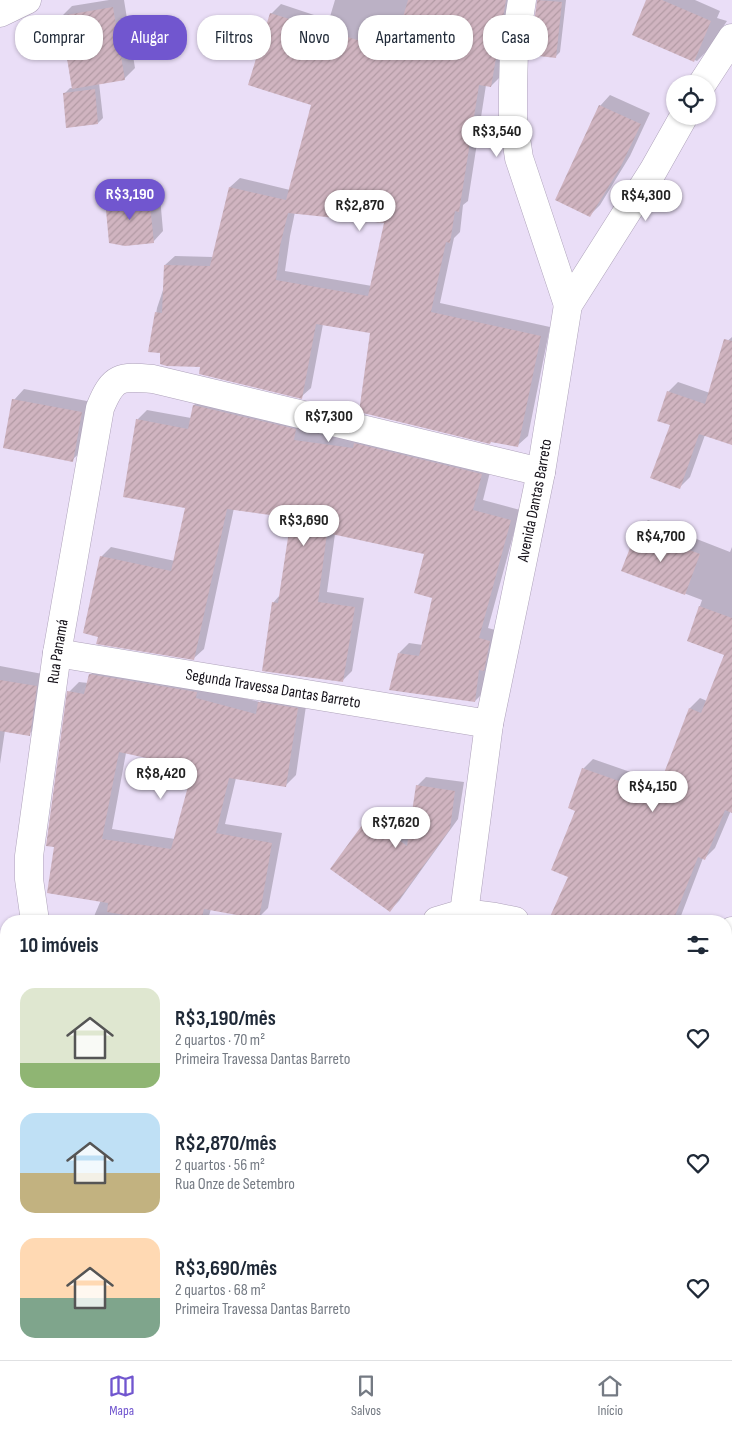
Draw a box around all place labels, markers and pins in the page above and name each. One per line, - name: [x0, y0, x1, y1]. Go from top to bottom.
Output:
- pin: R$3,540: [451, 116, 543, 158]
- pin: R$3,190: [84, 178, 176, 221]
- pin: R$4,300: [600, 180, 692, 222]
- pin: R$2,870: [314, 190, 406, 232]
- pin: R$7,300: [283, 400, 375, 443]
- pin: R$3,690: [258, 504, 350, 547]
- pin: R$4,700: [615, 520, 707, 563]
- pin: R$8,420: [115, 758, 207, 800]
- pin: R$4,150: [607, 770, 699, 813]
- pin: R$7,620: [350, 806, 442, 849]

